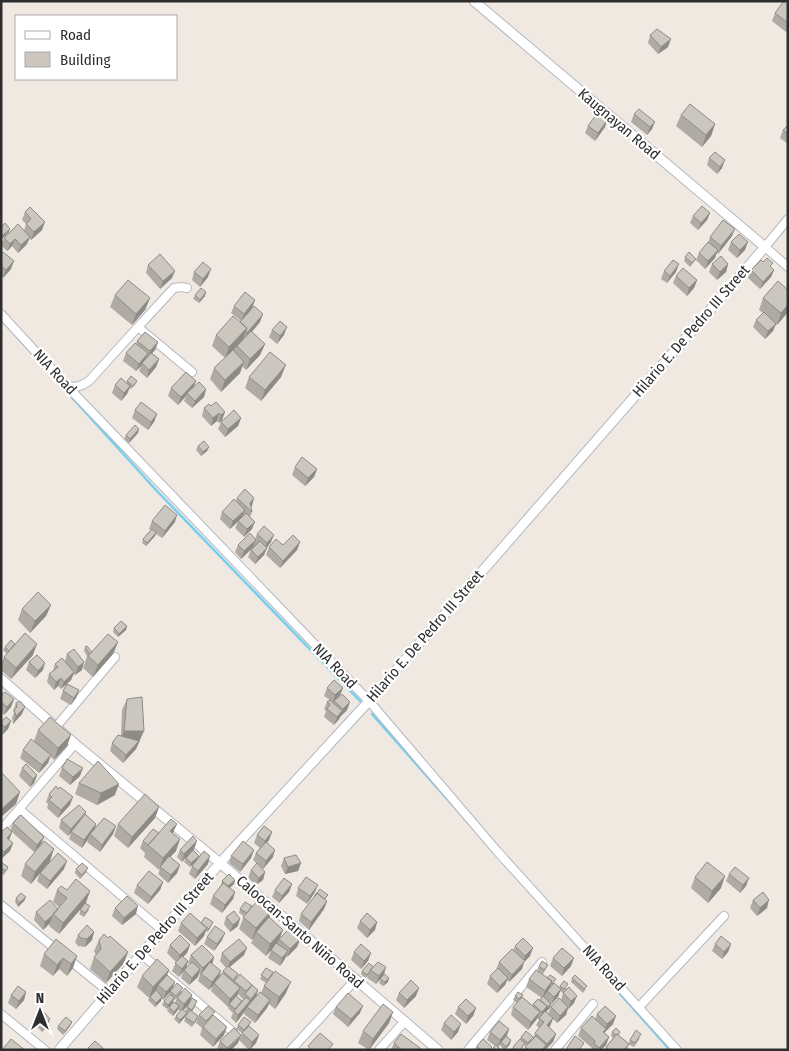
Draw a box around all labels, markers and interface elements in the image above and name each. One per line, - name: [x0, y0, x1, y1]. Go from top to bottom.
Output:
- legend: [15, 15, 178, 80]
- text: Road: [60, 26, 91, 44]
- text: Building: [60, 51, 111, 69]
- street label: Kaugnayan Road: [574, 84, 664, 164]
- street label: Hilario E. De Pedro III Street: [629, 261, 753, 401]
- street label: NIA Road: [29, 346, 81, 398]
- street label: Hilario E. De Pedro III Street: [363, 566, 487, 706]
- street label: NIA Road: [309, 640, 361, 692]
- street label: Hilario E. De Pedro III Street: [93, 868, 217, 1008]
- street label: Caloocan-Santo Niño Road: [233, 872, 367, 992]
- street label: NIA Road: [579, 941, 629, 995]
- north arrow: [15, 986, 65, 1036]
- text: N: [36, 990, 44, 1007]

